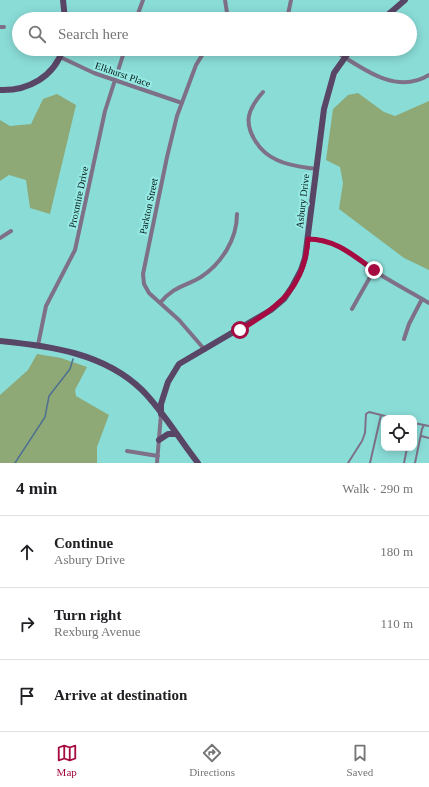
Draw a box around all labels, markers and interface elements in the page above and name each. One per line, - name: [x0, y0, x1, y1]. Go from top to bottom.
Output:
- search box: [12, 12, 417, 56]
- icon: search: [26, 23, 48, 45]
- text: Search here: [58, 26, 128, 42]
- street label: Elkhurst Place: [94, 60, 153, 89]
- street label: Proxmire Drive: [67, 165, 90, 229]
- street label: Asbury Drive: [294, 173, 311, 229]
- street label: Parkton Street: [137, 177, 160, 235]
- route end: [365, 261, 383, 279]
- route start: [231, 321, 249, 339]
- map controls: [381, 415, 417, 451]
- button: locate: [381, 415, 417, 451]
- text: 4 min: [16, 479, 57, 498]
- text: Walk · 290 m: [342, 481, 413, 496]
- text: Continue: [54, 535, 113, 551]
- icon: ahead: [16, 541, 38, 563]
- text: 180 m: [380, 544, 413, 559]
- text: Asbury Drive: [54, 552, 125, 567]
- text: Turn right: [54, 607, 121, 623]
- icon: right: [16, 613, 38, 635]
- text: 110 m: [381, 616, 413, 631]
- text: Rexburg Avenue: [54, 624, 141, 639]
- icon: arrive: [16, 685, 38, 707]
- text: Arrive at destination: [54, 687, 187, 703]
- tab: Map: [56, 742, 78, 778]
- tab: Directions: [189, 742, 235, 778]
- tab: Saved: [346, 742, 373, 778]

